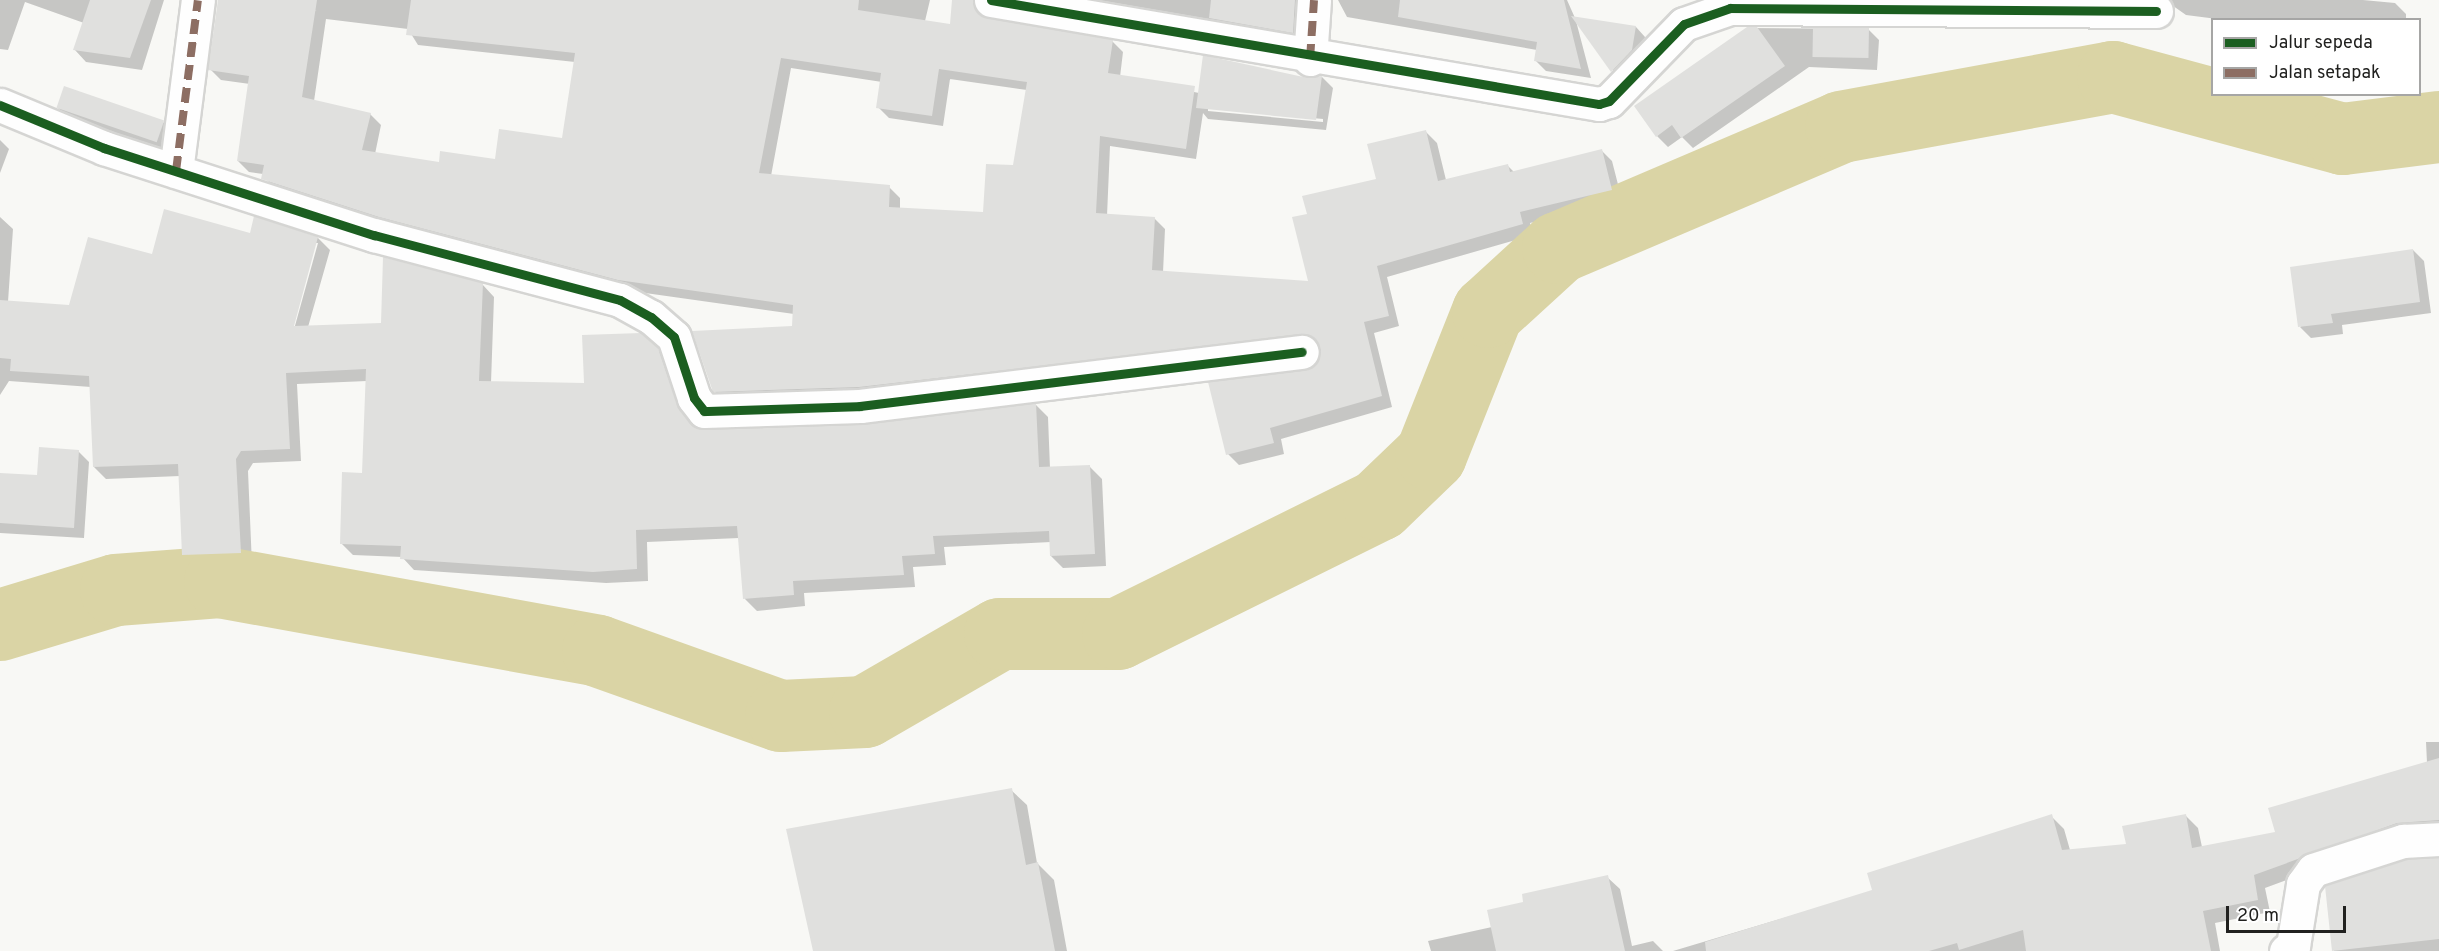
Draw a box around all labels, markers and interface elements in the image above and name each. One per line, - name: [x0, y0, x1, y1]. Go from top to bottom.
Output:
- legend: [2211, 18, 2421, 96]
- text: Jalur sepeda: [2269, 32, 2373, 55]
- text: Jalan setapak: [2269, 62, 2381, 85]
- scale bar: [2229, 894, 2349, 932]
- text: 20 m: [2237, 905, 2279, 928]

